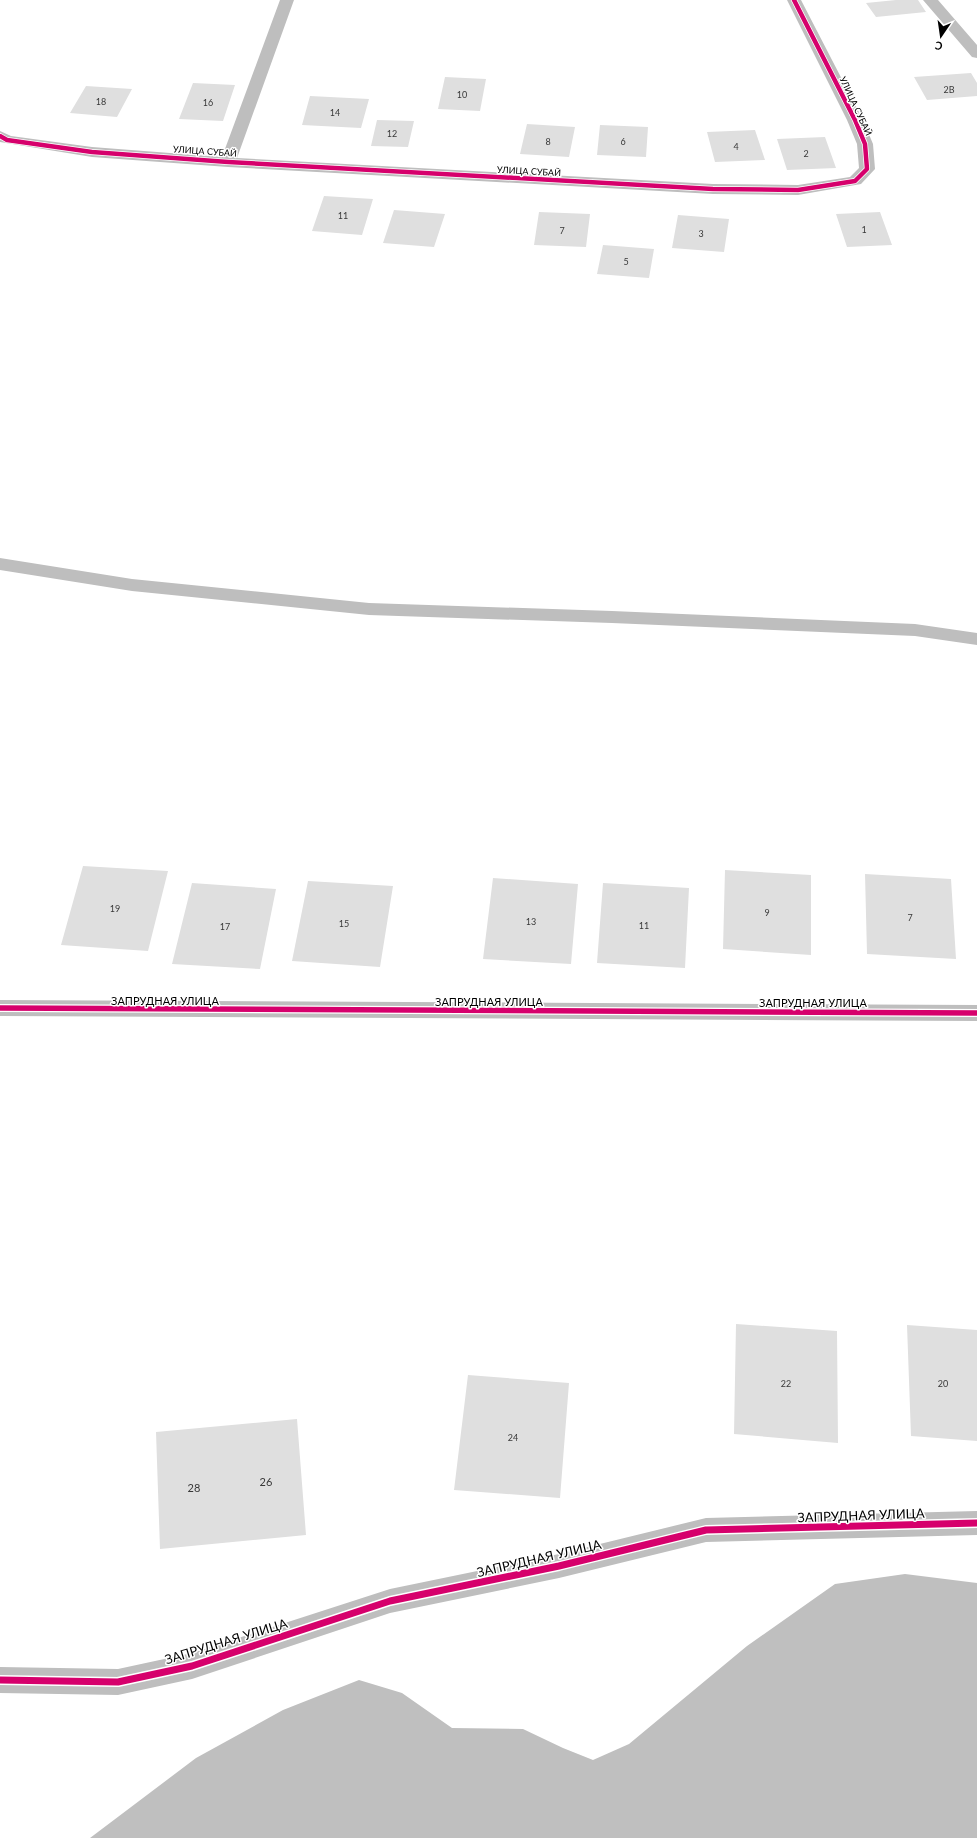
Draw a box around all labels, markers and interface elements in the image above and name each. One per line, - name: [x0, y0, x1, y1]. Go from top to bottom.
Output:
- north arrow: [921, 16, 961, 56]
- text: С: [933, 39, 944, 53]
- street label: УЛИЦА СУБАЙ: [837, 75, 875, 137]
- house number: 2В: [943, 84, 955, 95]
- house number: 10: [457, 89, 467, 100]
- house number: 18: [96, 96, 106, 107]
- house number: 16: [203, 97, 213, 108]
- house number: 14: [330, 107, 340, 118]
- house number: 12: [387, 128, 397, 139]
- house number: 8: [545, 136, 551, 147]
- house number: 6: [620, 136, 626, 147]
- house number: 4: [733, 141, 739, 152]
- street label: УЛИЦА СУБАЙ: [173, 143, 237, 159]
- house number: 2: [803, 148, 809, 159]
- street label: УЛИЦА СУБАЙ: [497, 164, 561, 178]
- house number: 11: [338, 210, 348, 221]
- house number: 1: [861, 224, 867, 235]
- house number: 7: [559, 225, 565, 236]
- house number: 3: [698, 228, 704, 239]
- house number: 5: [623, 256, 629, 267]
- house number: 19: [110, 903, 120, 914]
- house number: 9: [764, 907, 770, 918]
- house number: 7: [907, 912, 913, 923]
- house number: 13: [526, 916, 536, 927]
- house number: 15: [339, 918, 349, 929]
- house number: 11: [639, 920, 649, 931]
- house number: 17: [220, 921, 230, 932]
- street label: ЗАПРУДНАЯ УЛИЦА: [111, 994, 219, 1007]
- street label: ЗАПРУДНАЯ УЛИЦА: [435, 995, 543, 1008]
- street label: ЗАПРУДНАЯ УЛИЦА: [759, 996, 867, 1009]
- house number: 22: [781, 1378, 791, 1389]
- house number: 20: [938, 1378, 948, 1389]
- house number: 24: [508, 1432, 518, 1443]
- house number: 26: [260, 1475, 272, 1488]
- house number: 28: [188, 1481, 200, 1494]
- street label: ЗАПРУДНАЯ УЛИЦА: [797, 1505, 925, 1525]
- street label: ЗАПРУДНАЯ УЛИЦА: [475, 1536, 603, 1580]
- street label: ЗАПРУДНАЯ УЛИЦА: [163, 1615, 289, 1667]

